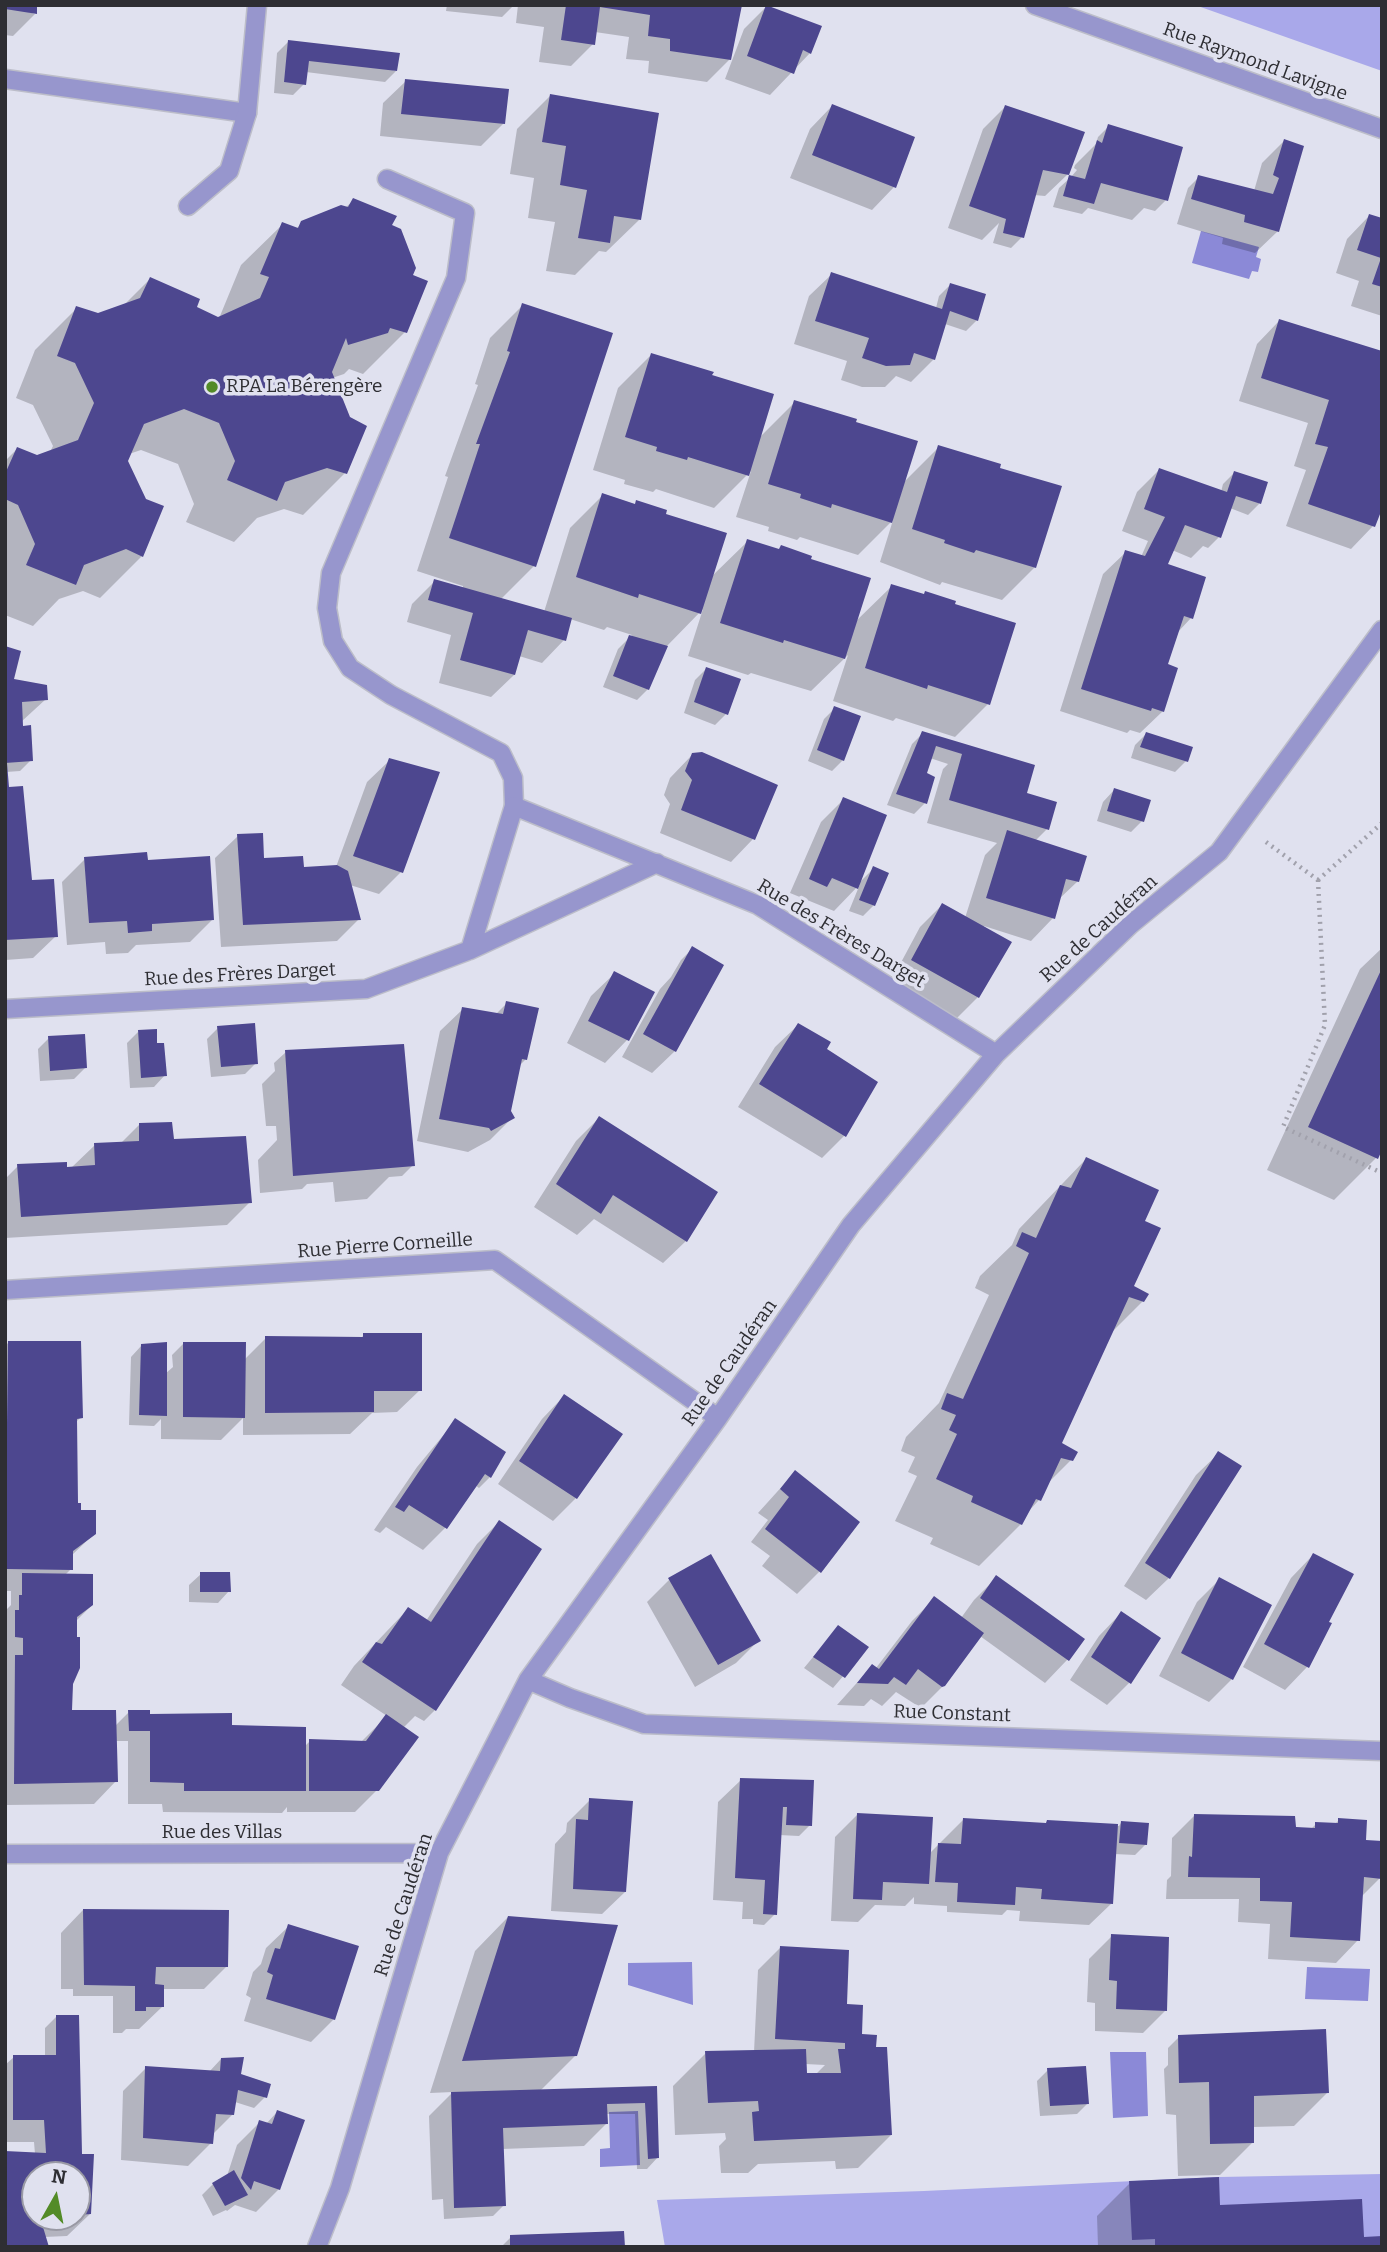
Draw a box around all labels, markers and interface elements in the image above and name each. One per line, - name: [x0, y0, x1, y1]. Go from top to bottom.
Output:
- street label: Rue Raymond Lavigne: [1160, 18, 1350, 106]
- place label: RPA La Bérengère: [226, 376, 382, 398]
- marker: RPA La Bérengère: [204, 379, 220, 395]
- street label: Rue de Caudéran: [1036, 870, 1162, 988]
- street label: Rue des Frères Darget: [753, 875, 929, 993]
- street label: Rue des Frères Darget: [144, 959, 336, 991]
- street label: Rue Pierre Corneille: [296, 1228, 474, 1264]
- street label: Rue de Caudéran: [678, 1295, 782, 1431]
- street label: Rue Constant: [893, 1701, 1011, 1727]
- street label: Rue des Villas: [162, 1822, 282, 1844]
- street label: Rue de Caudéran: [370, 1830, 438, 1980]
- north arrow: [21, 2161, 91, 2231]
- text: N: [50, 2164, 68, 2189]

